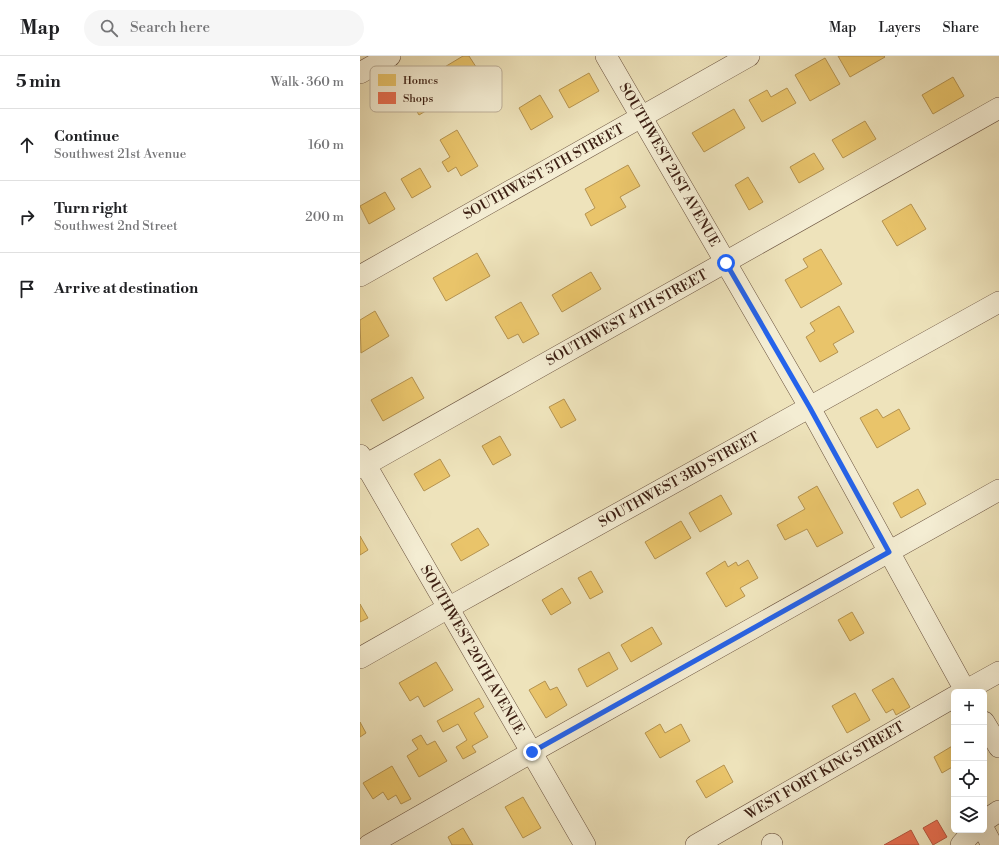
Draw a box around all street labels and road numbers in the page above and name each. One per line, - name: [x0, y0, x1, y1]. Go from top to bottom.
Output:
- street label: SOUTHWEST 21ST AVENUE: [615, 80, 723, 250]
- street label: SOUTHWEST 5TH STREET: [460, 120, 628, 224]
- street label: SOUTHWEST 4TH STREET: [543, 266, 711, 370]
- street label: SOUTHWEST 3RD STREET: [595, 428, 763, 532]
- street label: SOUTHWEST 20TH AVENUE: [416, 562, 528, 738]
- street label: WEST FORT KING STREET: [741, 718, 908, 825]

